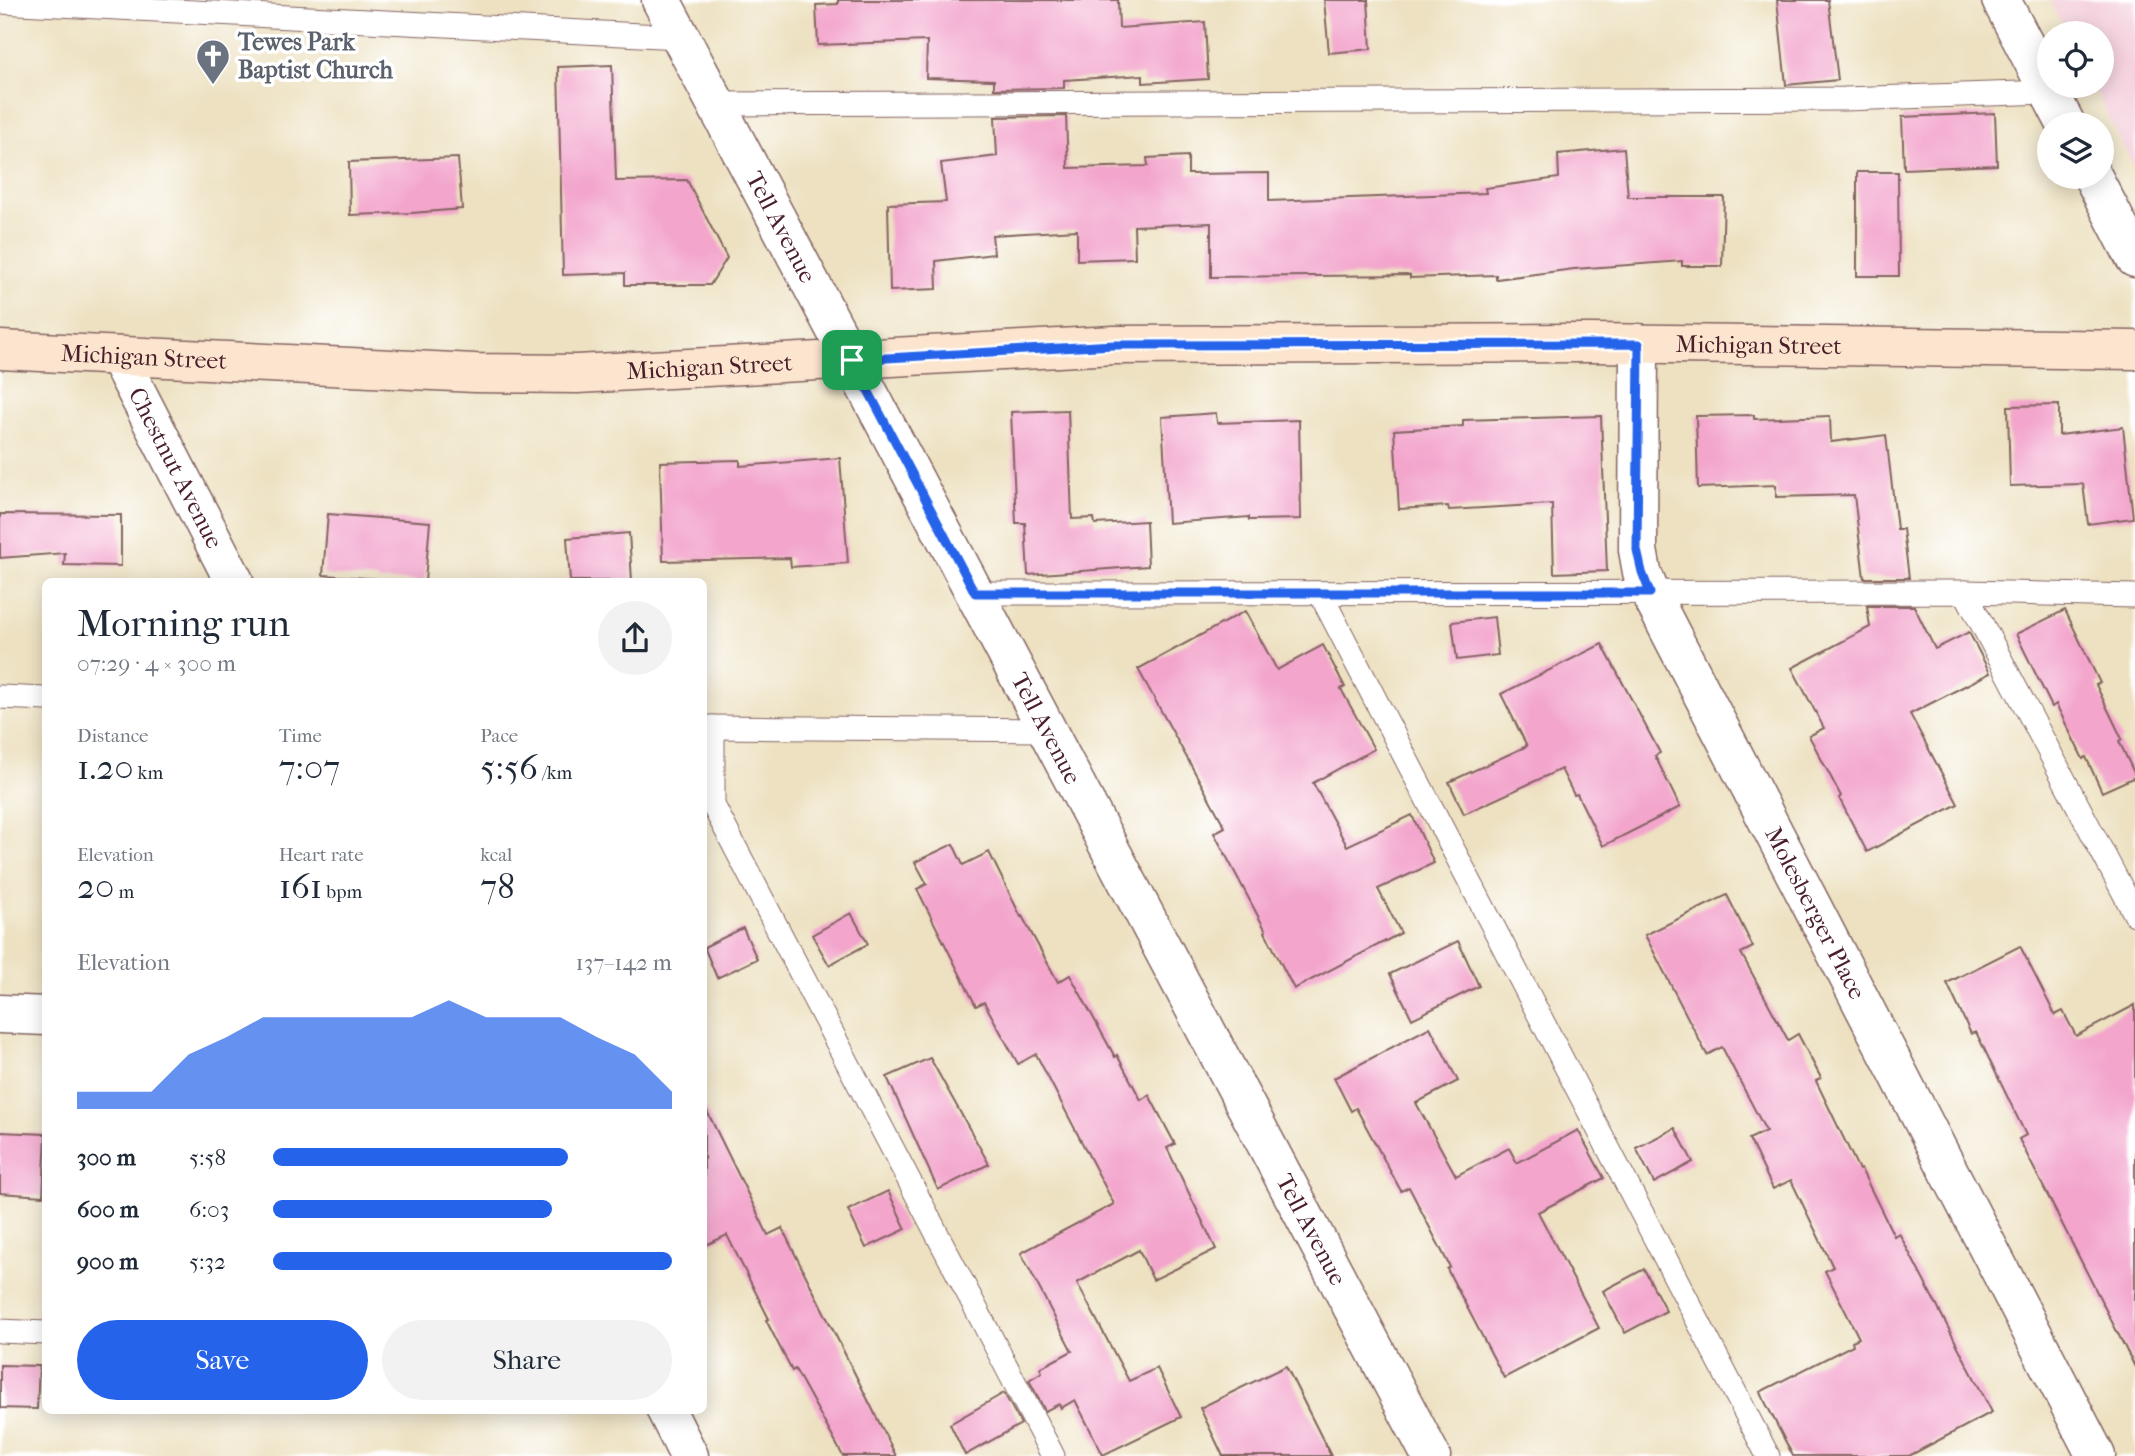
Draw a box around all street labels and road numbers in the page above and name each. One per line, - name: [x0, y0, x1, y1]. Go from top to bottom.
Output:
- street label: Tell Avenue: [740, 167, 822, 288]
- street label: Michigan Street: [1675, 330, 1842, 360]
- street label: Michigan Street: [60, 339, 228, 375]
- street label: Michigan Street: [625, 348, 793, 385]
- street label: Chestnut Avenue: [123, 383, 229, 553]
- street label: Tell Avenue: [1005, 668, 1087, 789]
- street label: Molesberger Place: [1759, 822, 1872, 1004]
- street label: Tell Avenue: [1270, 1169, 1352, 1290]

